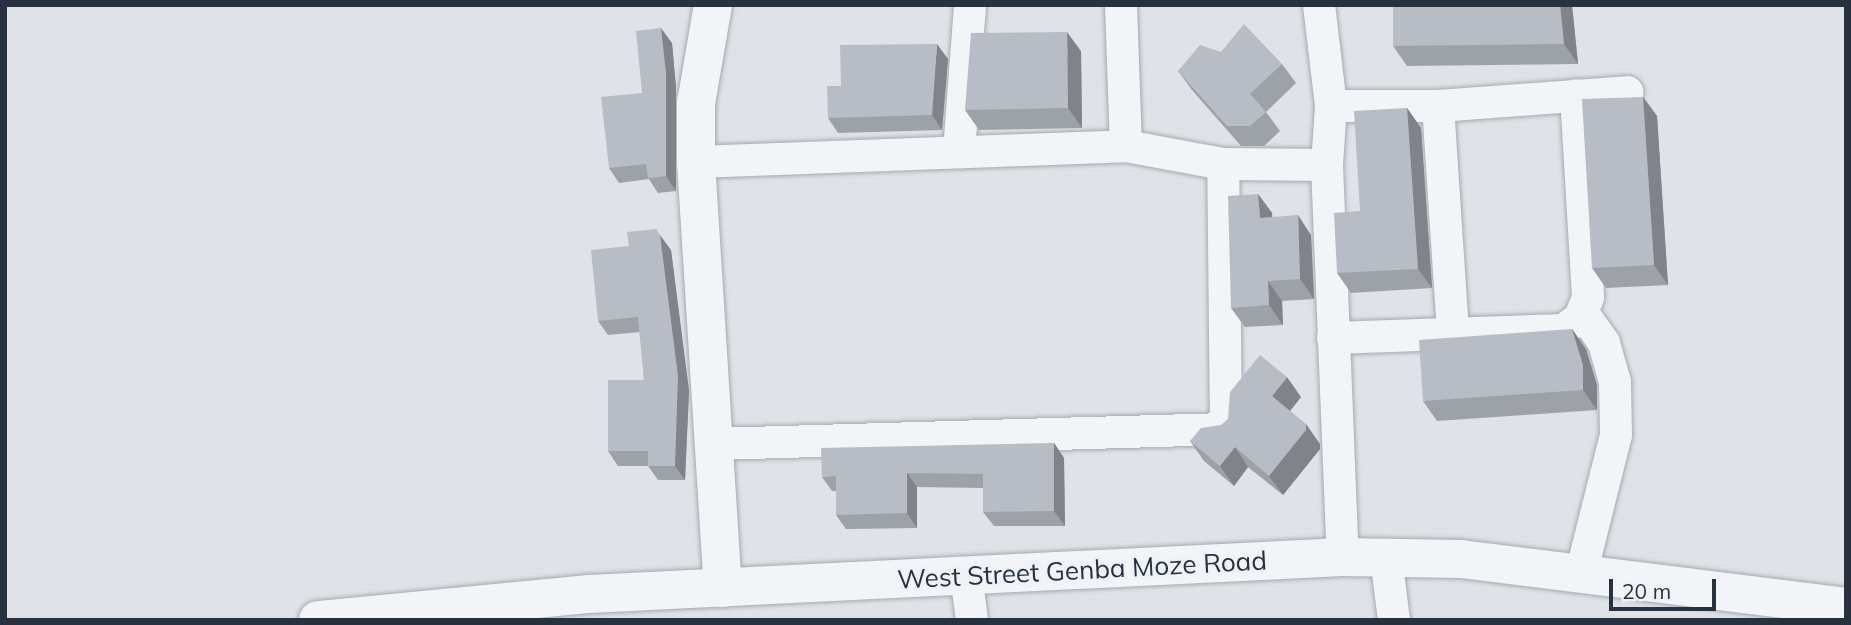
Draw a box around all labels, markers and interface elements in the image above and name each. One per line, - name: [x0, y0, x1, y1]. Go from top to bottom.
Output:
- street label: West Street Genba Moze Road: [896, 545, 1268, 595]
- scale bar: [1613, 566, 1720, 610]
- text: 20 m: [1622, 578, 1671, 604]

